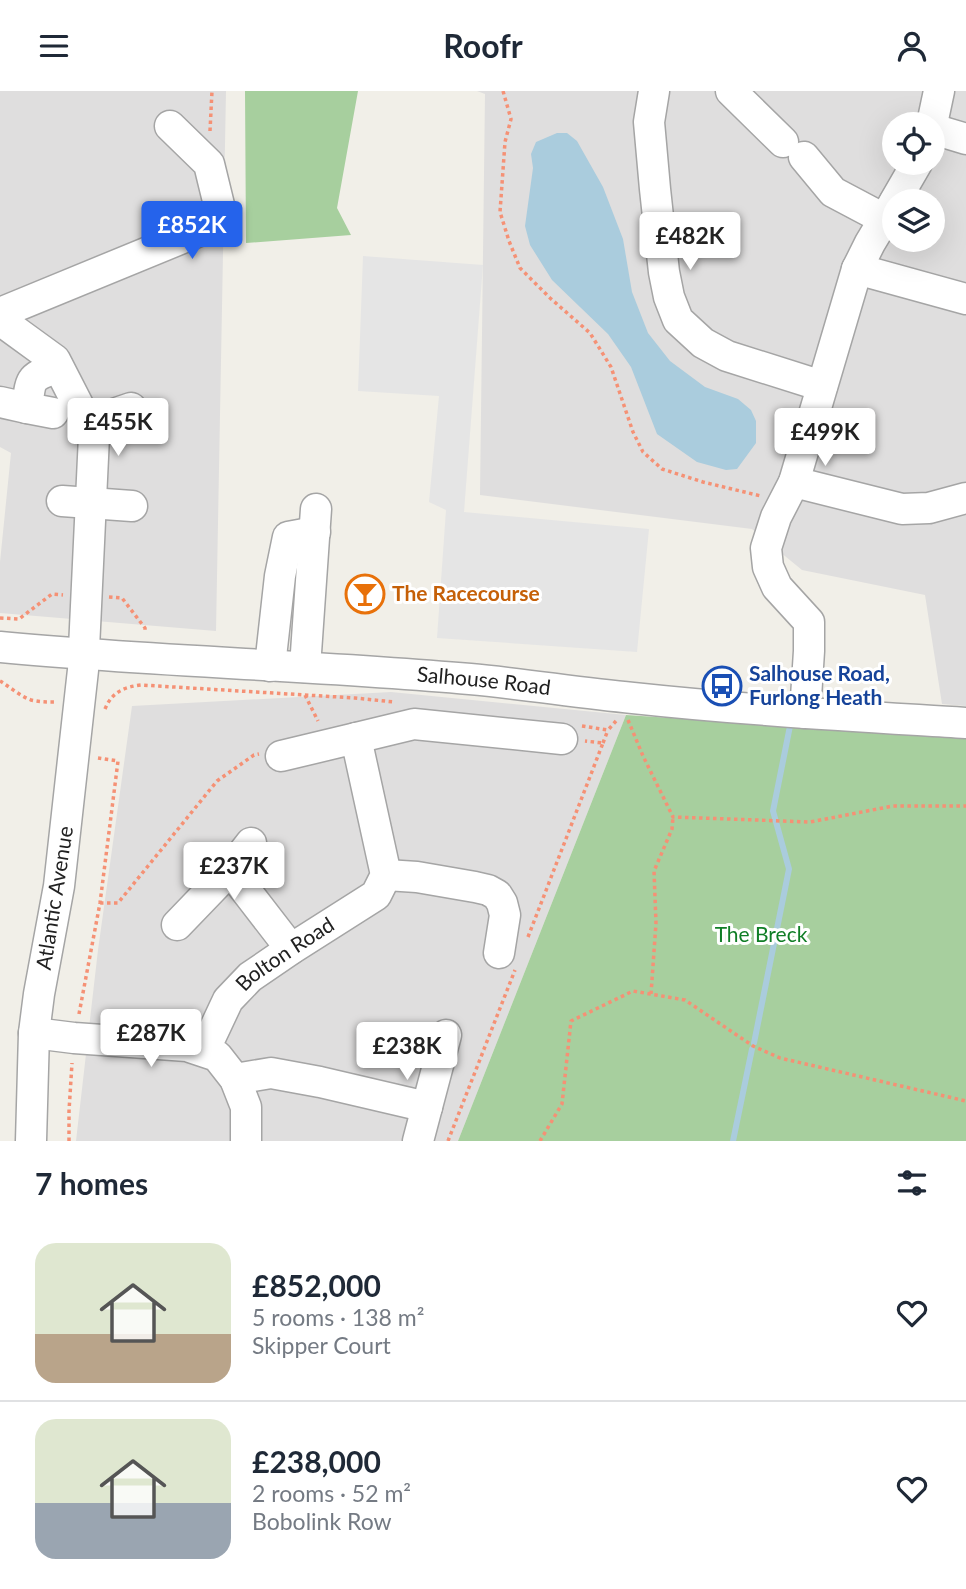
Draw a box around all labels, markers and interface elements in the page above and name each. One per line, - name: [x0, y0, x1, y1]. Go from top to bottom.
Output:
- text: Roofr: [443, 26, 523, 65]
- icon: menu: [35, 27, 73, 65]
- icon: person: [893, 27, 931, 65]
- map controls: [882, 112, 945, 252]
- button: locate: [882, 112, 945, 175]
- button: layers: [882, 189, 945, 252]
- pin: £852K: [143, 201, 241, 261]
- text: £852K: [157, 210, 227, 238]
- pin: £482K: [641, 213, 739, 272]
- text: £482K: [655, 221, 725, 249]
- pin: £455K: [69, 399, 167, 458]
- text: £455K: [83, 407, 153, 435]
- pin: £499K: [776, 409, 874, 468]
- text: £499K: [790, 417, 860, 445]
- bar icon: The Racecourse: [344, 573, 386, 615]
- place label: The Racecourse: [392, 580, 540, 605]
- place label: Salhouse Road, Furlong Heath: [749, 660, 890, 709]
- street label: Salhouse Road: [416, 661, 552, 699]
- bus stop icon: Salhouse Road, Furlong Heath: [701, 665, 743, 707]
- street label: Atlantic Avenue: [30, 824, 77, 971]
- pin: £237K: [185, 843, 283, 902]
- text: £237K: [199, 851, 269, 879]
- street label: Bolton Road: [230, 911, 338, 995]
- park label: The Breck: [715, 921, 808, 946]
- pin: £287K: [102, 1009, 200, 1069]
- text: £287K: [116, 1018, 186, 1046]
- pin: £238K: [358, 1023, 456, 1082]
- text: £238K: [372, 1031, 442, 1059]
- icon: filters: [893, 1164, 931, 1202]
- text: 7 homes: [35, 1165, 148, 1201]
- text: £852,000: [252, 1267, 381, 1303]
- icon: home: [91, 1271, 175, 1355]
- icon: heart: [893, 1294, 931, 1332]
- text: 5 rooms · 138 m²: [252, 1303, 424, 1331]
- text: Skipper Court: [252, 1331, 391, 1359]
- text: £238,000: [252, 1443, 381, 1479]
- icon: home: [91, 1447, 175, 1531]
- icon: heart: [893, 1470, 931, 1508]
- text: 2 rooms · 52 m²: [252, 1479, 411, 1507]
- text: Bobolink Row: [252, 1507, 392, 1535]

